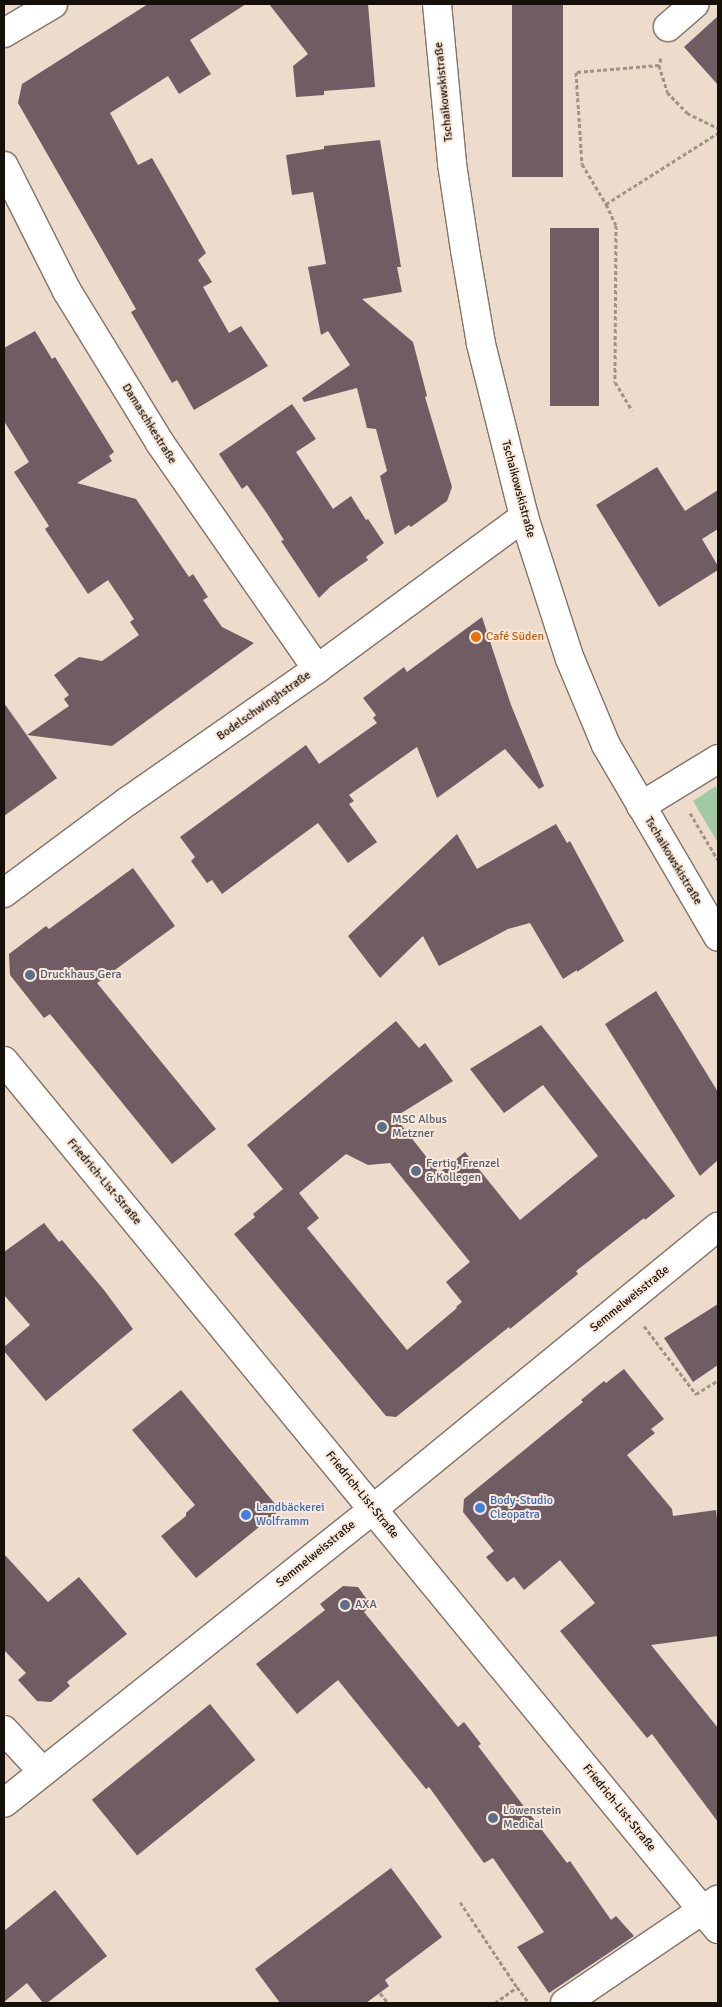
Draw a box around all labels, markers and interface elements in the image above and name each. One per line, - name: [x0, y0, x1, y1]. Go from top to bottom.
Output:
- street label: Tschaikowskistraße: [432, 41, 456, 143]
- street label: Damaschkestraße: [119, 381, 179, 467]
- street label: Tschaikowskistraße: [498, 439, 538, 539]
- place label: Café Süden: [486, 630, 544, 644]
- marker: Café Süden: [470, 631, 482, 643]
- street label: Bodelschwinghstraße: [214, 668, 314, 744]
- street label: Tschaikowskistraße: [641, 814, 705, 908]
- place label: Druckhaus Gera: [40, 968, 122, 982]
- marker: Druckhaus Gera: [24, 969, 36, 981]
- place label: MSC Albus Metzner: [392, 1113, 447, 1141]
- marker: MSC Albus Metzner: [376, 1121, 388, 1133]
- street label: Friedrich-List-Straße: [64, 1136, 144, 1228]
- place label: Fertig, Frenzel & Kollegen: [426, 1157, 500, 1185]
- marker: Fertig, Frenzel & Kollegen: [410, 1165, 422, 1177]
- street label: Semmelweisstraße: [588, 1263, 672, 1335]
- street label: Friedrich-List-Straße: [322, 1448, 402, 1542]
- place label: Body-Studio Cleopatra: [490, 1494, 553, 1522]
- place label: Landbäckerei Wolframm: [256, 1501, 324, 1529]
- marker: Body-Studio Cleopatra: [474, 1502, 486, 1514]
- marker: Landbäckerei Wolframm: [240, 1509, 252, 1521]
- street label: Semmelweisstraße: [274, 1518, 358, 1590]
- place label: AXA: [355, 1598, 377, 1612]
- marker: AXA: [339, 1599, 351, 1611]
- street label: Friedrich-List-Straße: [579, 1761, 659, 1855]
- place label: Löwenstein Medical: [503, 1804, 561, 1832]
- marker: Löwenstein Medical: [487, 1812, 499, 1824]

